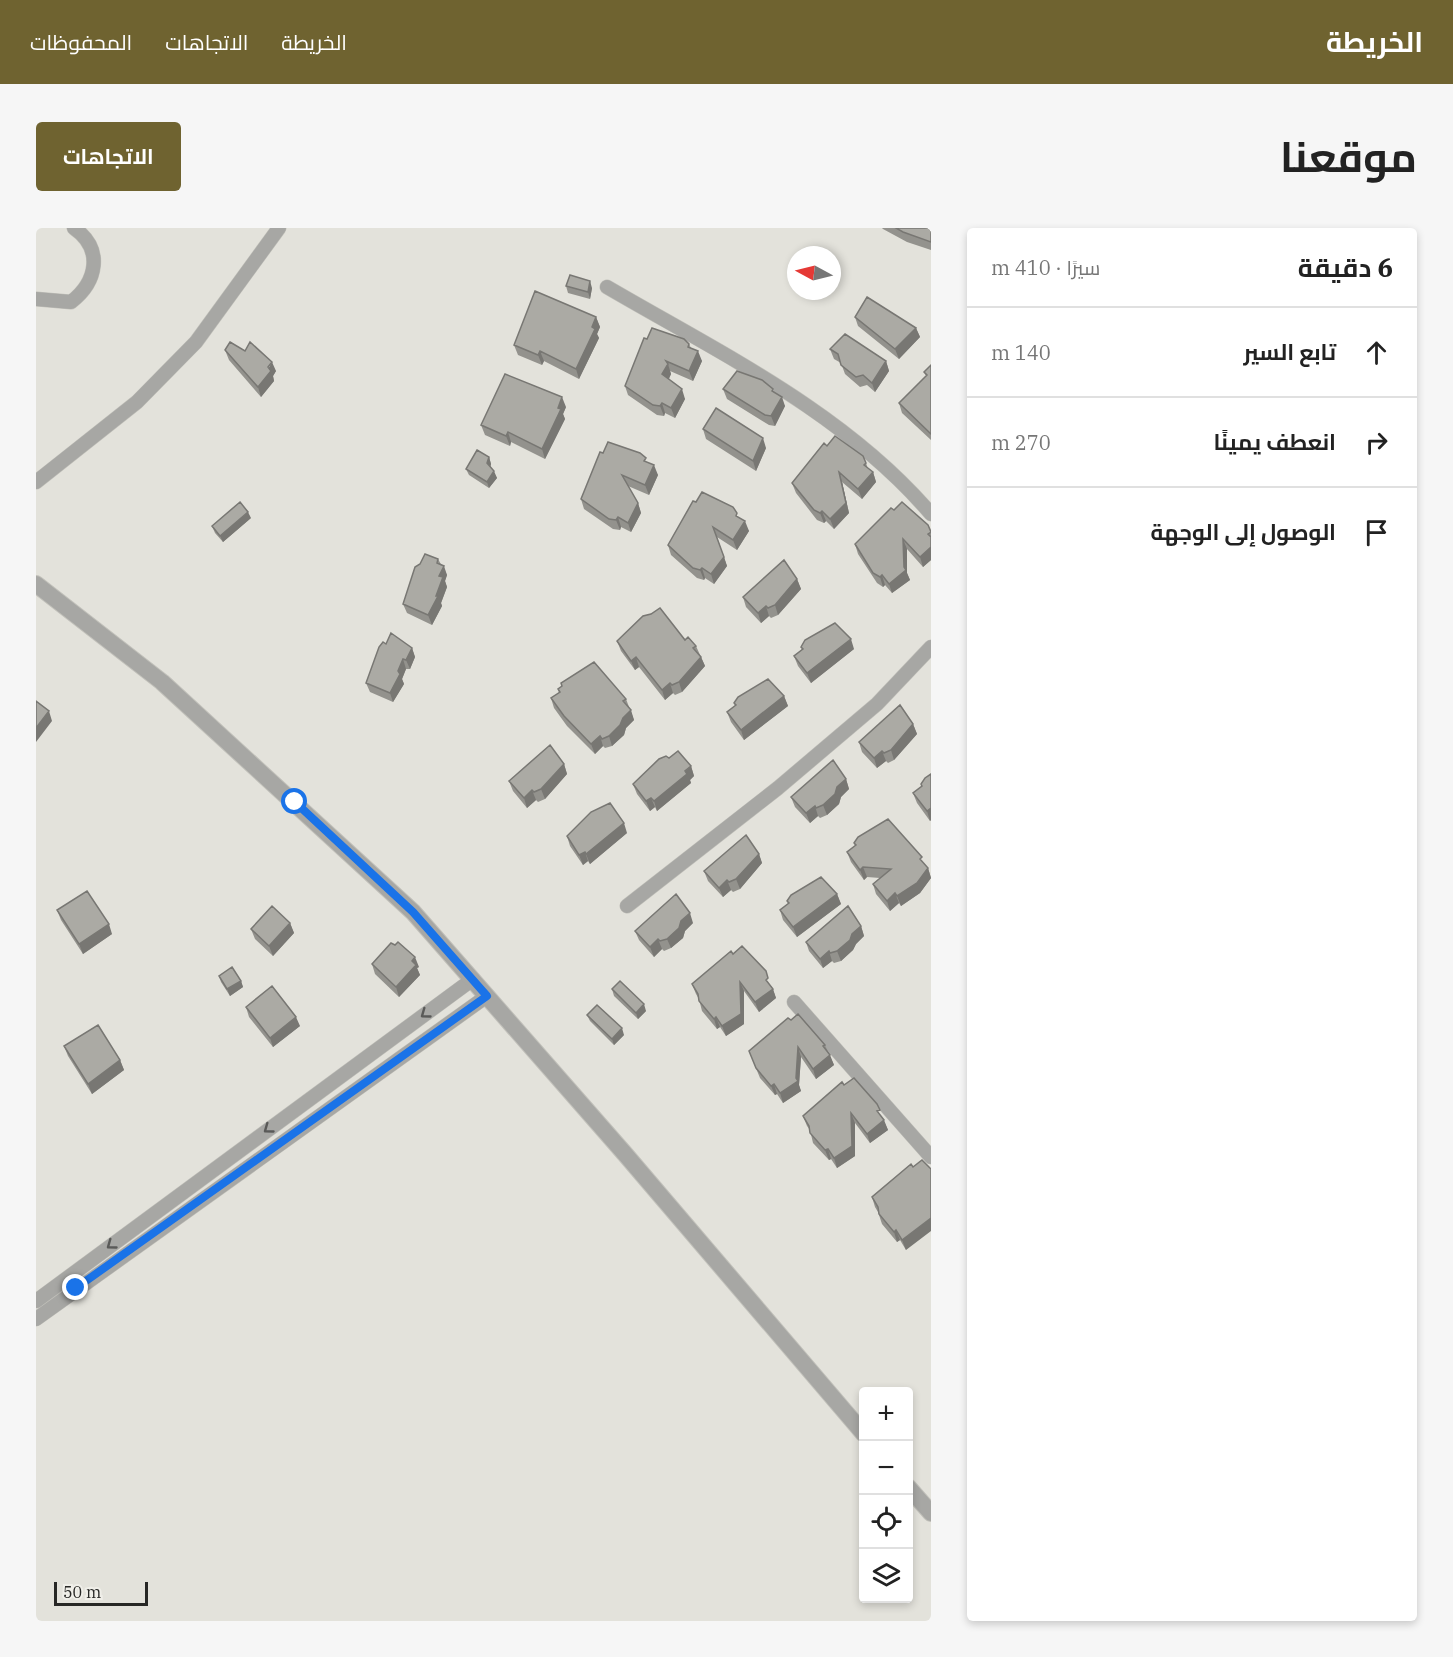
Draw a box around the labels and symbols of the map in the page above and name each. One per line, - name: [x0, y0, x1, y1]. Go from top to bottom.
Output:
- north arrow: [787, 246, 841, 300]
- route start: [281, 788, 307, 814]
- one-way arrow: [421, 1007, 432, 1018]
- one-way arrow: [264, 1122, 275, 1133]
- one-way arrow: [107, 1238, 118, 1249]
- route end: [62, 1274, 88, 1300]
- scale bar: [54, 1579, 148, 1606]

